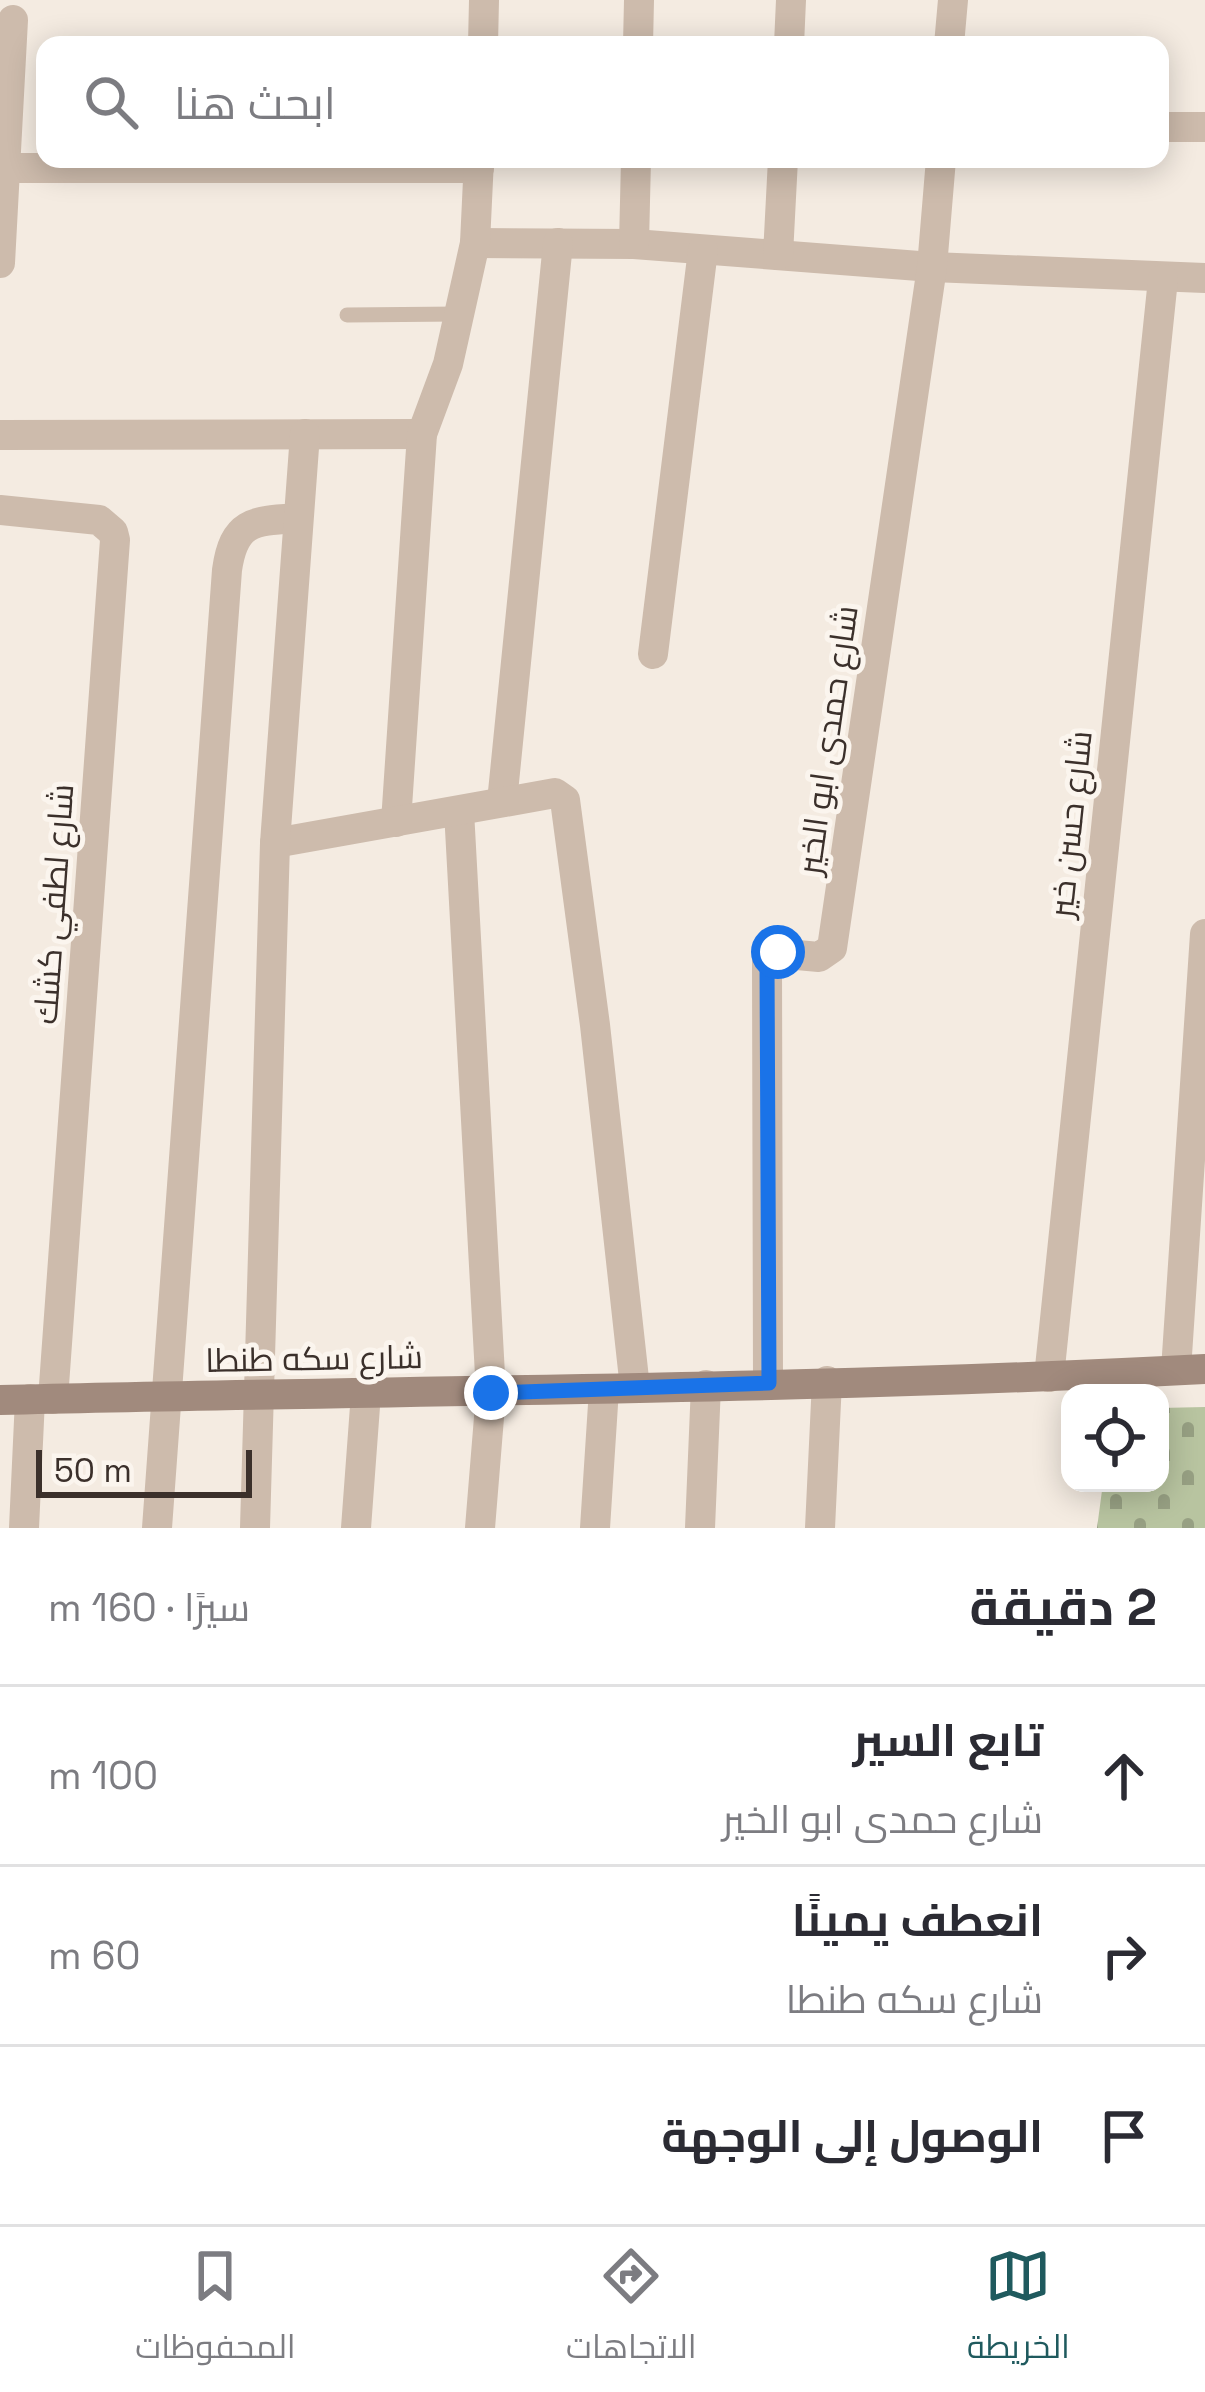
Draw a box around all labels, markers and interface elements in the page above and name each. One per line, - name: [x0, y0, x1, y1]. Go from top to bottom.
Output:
- search box: [36, 36, 1169, 168]
- icon: search: [78, 69, 144, 135]
- text: ابحث هنا: [174, 75, 336, 132]
- street label: شارع حمدى ابو الخير: [788, 603, 869, 880]
- street label: شارع حسن خير: [1040, 728, 1103, 922]
- street label: شارع لطفي كشك: [25, 782, 87, 1026]
- route start: [751, 925, 805, 979]
- street label: شارع سكه طنطا: [205, 1336, 423, 1383]
- route end: [464, 1366, 518, 1420]
- map controls: [1061, 1384, 1169, 1492]
- button: locate: [1061, 1384, 1169, 1492]
- scale bar: [36, 1444, 252, 1497]
- text: 50 m: [54, 1450, 132, 1492]
- text: 2 دقيقة: [970, 1575, 1157, 1640]
- text: سيرًا · 160 m: [48, 1583, 250, 1632]
- text: تابع السير: [853, 1712, 1043, 1769]
- icon: ahead: [1091, 1743, 1157, 1809]
- text: 100 m: [48, 1751, 158, 1800]
- text: شارع حمدى ابو الخير: [722, 1795, 1043, 1844]
- text: انعطف يمينًا: [792, 1892, 1043, 1949]
- icon: right: [1091, 1923, 1157, 1989]
- text: 60 m: [48, 1931, 140, 1980]
- text: شارع سكه طنطا: [786, 1975, 1043, 2024]
- icon: arrive: [1091, 2103, 1157, 2169]
- text: الوصول إلى الوجهة: [662, 2108, 1043, 2165]
- tab: المحفوظات: [135, 2243, 296, 2377]
- tab: الاتجاهات: [566, 2243, 697, 2377]
- tab: الخريطة: [967, 2243, 1070, 2377]

